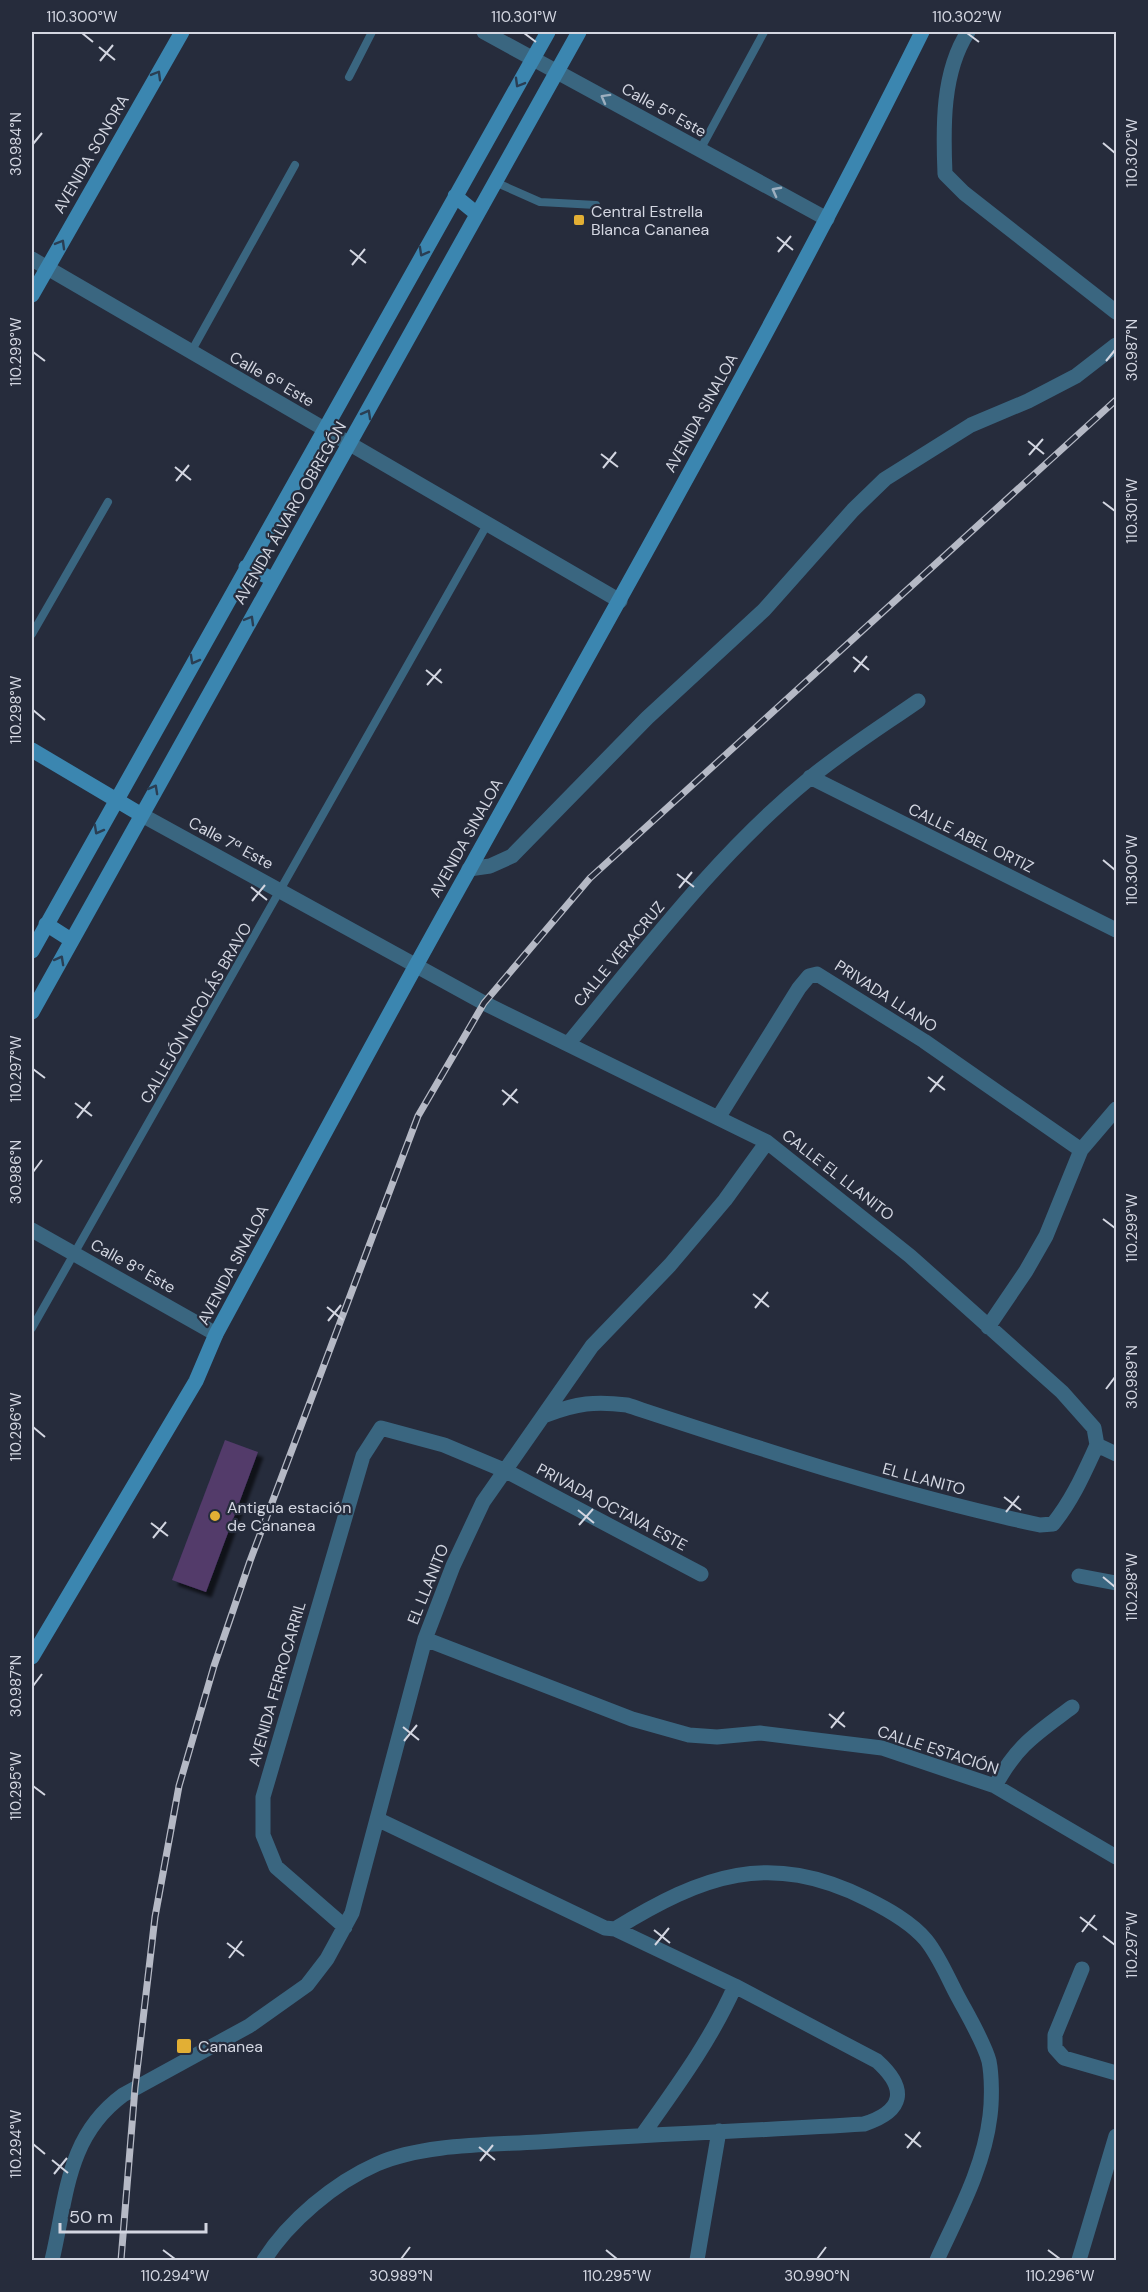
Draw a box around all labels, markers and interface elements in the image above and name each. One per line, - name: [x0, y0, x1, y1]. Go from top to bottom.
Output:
- text: 110.300°W: [46, 7, 118, 27]
- text: 110.301°W: [491, 7, 557, 27]
- text: 110.302°W: [932, 7, 1002, 27]
- one-way arrow: [150, 71, 161, 81]
- one-way arrow: [515, 76, 526, 87]
- street label: Calle 5ª Este: [618, 78, 710, 142]
- street label: AVENIDA SONORA: [48, 90, 134, 217]
- one-way arrow: [601, 94, 611, 105]
- text: 30.984°N: [6, 112, 26, 176]
- text: 110.302°W: [1122, 118, 1142, 188]
- one-way arrow: [772, 187, 782, 198]
- place label: Central Estrella Blanca Cananea: [591, 201, 709, 240]
- marker: Central Estrella Blanca Cananea: [572, 213, 586, 227]
- one-way arrow: [53, 240, 65, 250]
- one-way arrow: [419, 246, 430, 256]
- text: 110.299°W: [6, 317, 26, 387]
- text: 30.987°N: [1122, 319, 1142, 381]
- street label: Calle 6ª Este: [226, 346, 318, 412]
- street label: AVENIDA SINALOA: [660, 349, 743, 476]
- one-way arrow: [360, 410, 371, 420]
- street label: AVENIDA ÁLVARO OBREGÓN: [229, 418, 351, 608]
- text: 110.301°W: [1122, 478, 1142, 544]
- one-way arrow: [243, 616, 254, 626]
- one-way arrow: [190, 654, 201, 664]
- text: 110.298°W: [6, 675, 26, 744]
- street label: AVENIDA SINALOA: [425, 774, 508, 901]
- one-way arrow: [146, 785, 158, 796]
- street label: CALLE ABEL ORTIZ: [905, 798, 1037, 878]
- street label: Calle 7ª Este: [185, 812, 277, 874]
- one-way arrow: [94, 824, 105, 834]
- text: 110.300°W: [1122, 834, 1142, 906]
- street label: CALLE VERACRUZ: [569, 897, 669, 1011]
- street label: CALLEJÓN NICOLÁS BRAVO: [136, 919, 256, 1107]
- street label: PRIVADA LLANO: [831, 955, 941, 1037]
- one-way arrow: [53, 956, 64, 967]
- text: 110.297°W: [6, 1035, 26, 1103]
- street label: CALLE EL LLANITO: [778, 1125, 898, 1225]
- text: 30.986°N: [6, 1140, 26, 1204]
- text: 110.299°W: [1122, 1193, 1142, 1263]
- street label: AVENIDA SINALOA: [193, 1201, 274, 1329]
- street label: Calle 8ª Este: [87, 1234, 179, 1298]
- text: 30.989°N: [1122, 1345, 1142, 1409]
- text: 110.296°W: [6, 1392, 26, 1462]
- street label: PRIVADA OCTAVA ESTE: [533, 1458, 691, 1556]
- street label: EL LLANITO: [880, 1458, 968, 1500]
- place label: Antigua estación de Cananea: [227, 1497, 351, 1536]
- marker: Antigua estación de Cananea: [208, 1509, 222, 1523]
- street label: EL LLANITO: [402, 1541, 454, 1627]
- text: 110.298°W: [1122, 1552, 1142, 1621]
- street label: AVENIDA FERROCARRIL: [243, 1599, 311, 1769]
- text: 30.987°N: [6, 1655, 26, 1717]
- street label: CALLE ESTACIÓN: [875, 1720, 1001, 1780]
- text: 110.295°W: [6, 1751, 26, 1820]
- text: 110.297°W: [1122, 1911, 1142, 1979]
- place label: Cananea: [198, 2036, 263, 2057]
- marker: Cananea: [175, 2037, 193, 2055]
- text: 110.294°W: [6, 2109, 26, 2178]
- scale bar: [60, 2196, 206, 2234]
- text: 50 m: [69, 2205, 113, 2229]
- text: 110.294°W: [141, 2266, 210, 2286]
- text: 30.989°N: [369, 2266, 433, 2286]
- text: 110.295°W: [583, 2266, 652, 2286]
- text: 30.990°N: [784, 2266, 850, 2286]
- text: 110.296°W: [1026, 2266, 1095, 2286]

